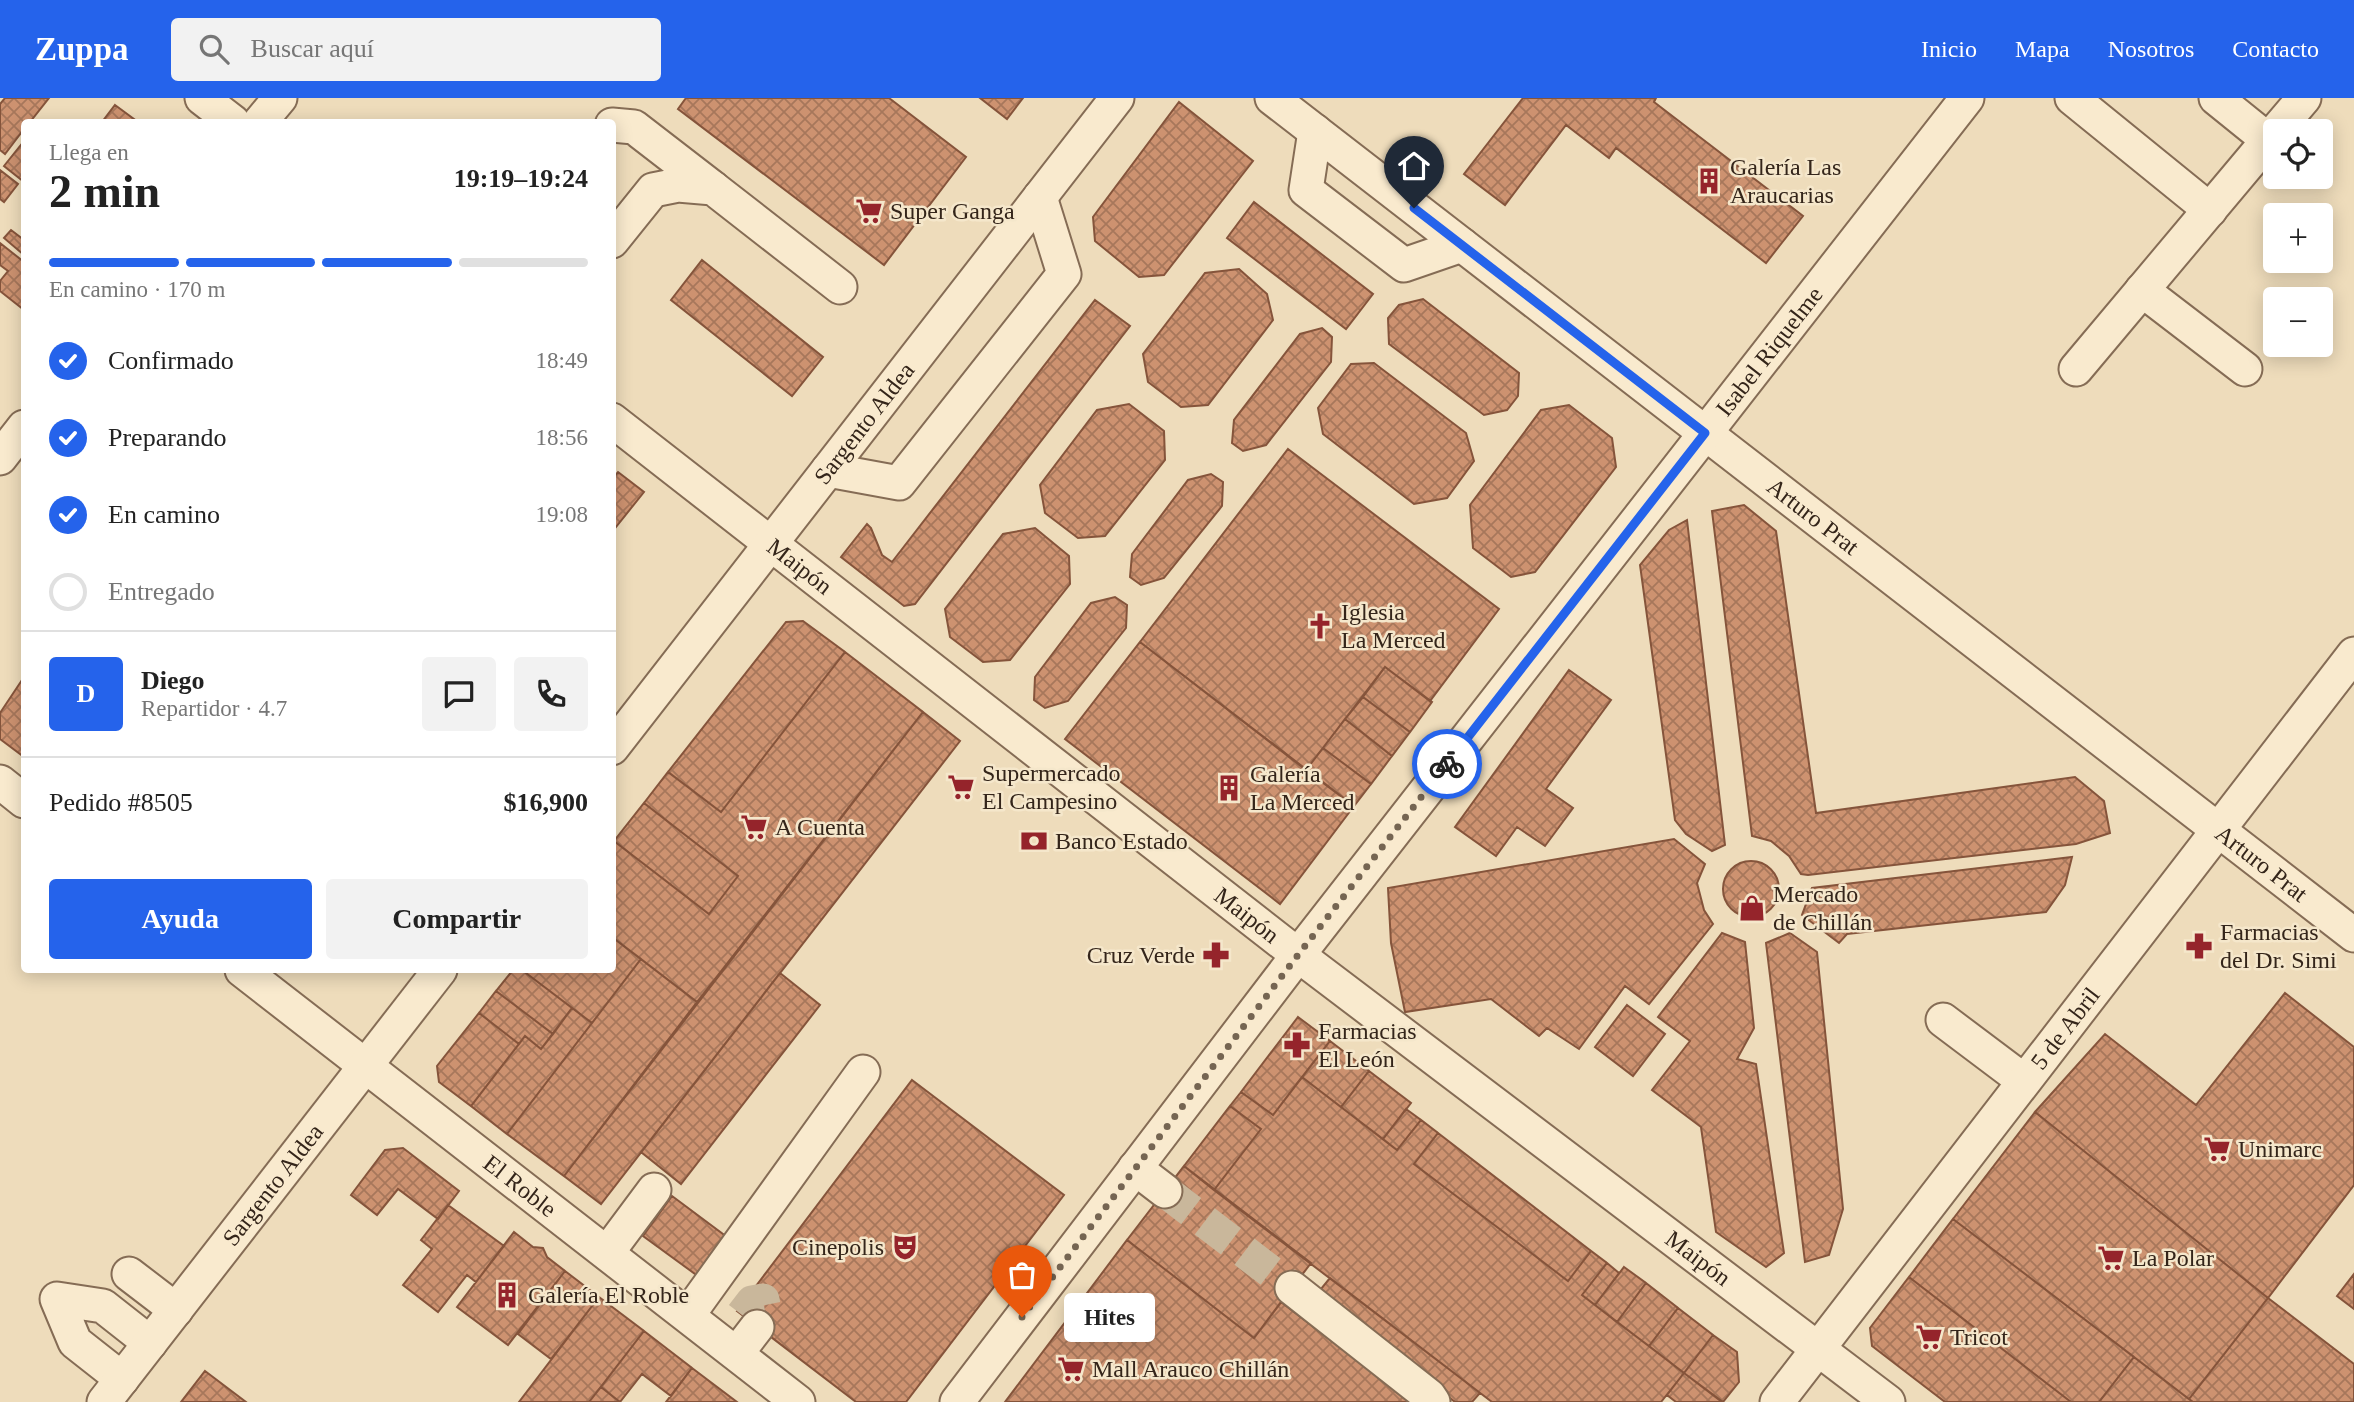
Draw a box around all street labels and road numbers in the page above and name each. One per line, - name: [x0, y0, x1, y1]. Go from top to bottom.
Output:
- street label: Isabel Riquelme: [1711, 282, 1828, 421]
- street label: Sargento Aldea: [809, 357, 920, 489]
- street label: Arturo Prat: [1762, 473, 1864, 560]
- street label: Maipón: [762, 533, 837, 600]
- street label: Arturo Prat: [2211, 820, 2313, 907]
- street label: Maipón: [1209, 882, 1284, 948]
- street label: 5 de Abril: [2026, 982, 2105, 1074]
- street label: Sargento Aldea: [217, 1119, 328, 1251]
- street label: El Roble: [479, 1150, 561, 1222]
- street label: Maipón: [1661, 1225, 1736, 1291]

